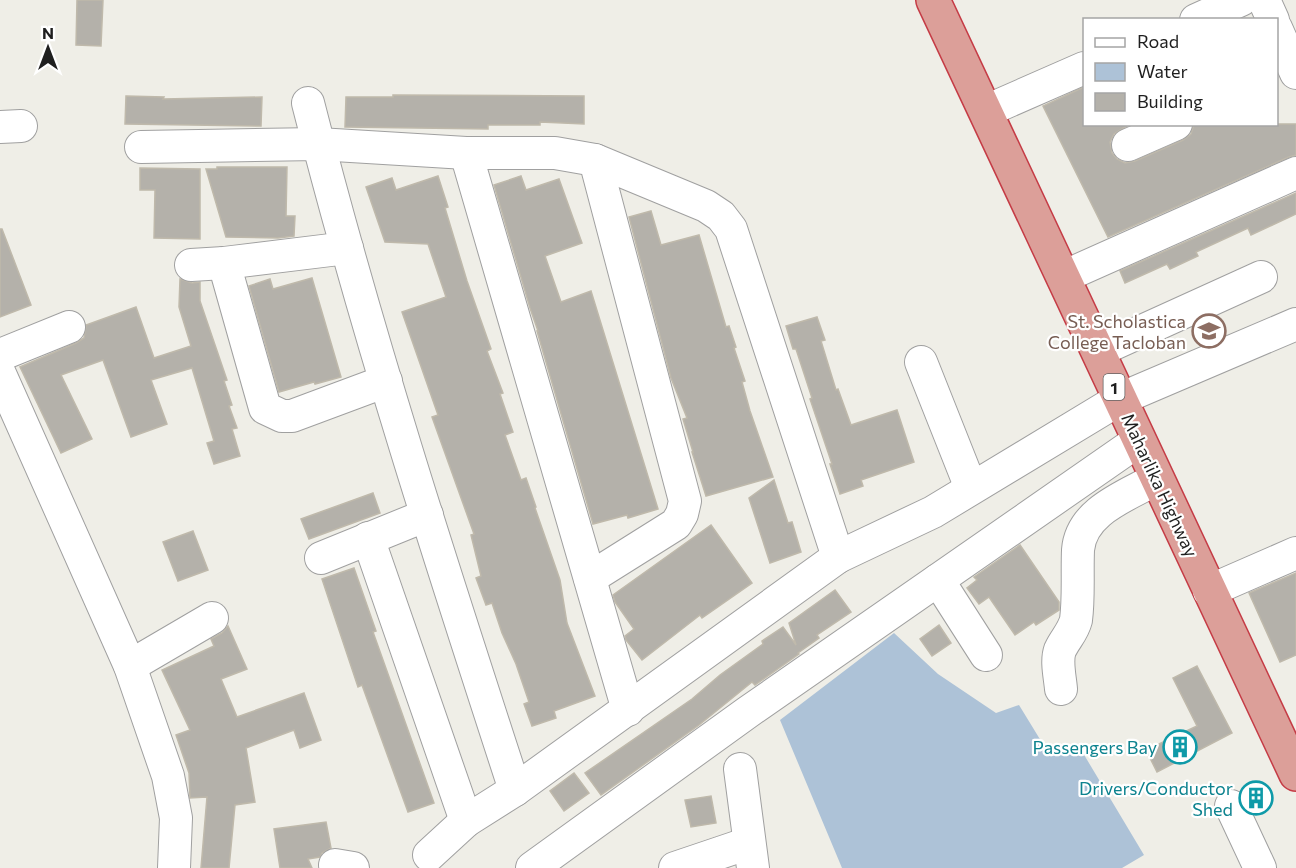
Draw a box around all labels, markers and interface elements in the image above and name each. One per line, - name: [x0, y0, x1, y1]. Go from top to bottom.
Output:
- north arrow: [18, 18, 78, 78]
- legend: [1083, 18, 1278, 126]
- text: N: [42, 23, 54, 42]
- text: Road: [1137, 30, 1179, 52]
- text: Water: [1137, 60, 1188, 82]
- text: Building: [1137, 90, 1203, 112]
- place label: St. Scholastica College Tacloban: [1048, 310, 1186, 353]
- school or university icon: St. Scholastica College Tacloban: [1191, 313, 1227, 349]
- road number: 1: [1104, 374, 1124, 400]
- street label: Maharlika Highway: [1117, 410, 1203, 560]
- building icon: Passengers Bay: [1162, 729, 1198, 765]
- place label: Passengers Bay: [1032, 736, 1157, 758]
- place label: Drivers/Conductor Shed: [1079, 777, 1233, 820]
- building icon: Drivers/Conductor Shed: [1238, 780, 1274, 816]

